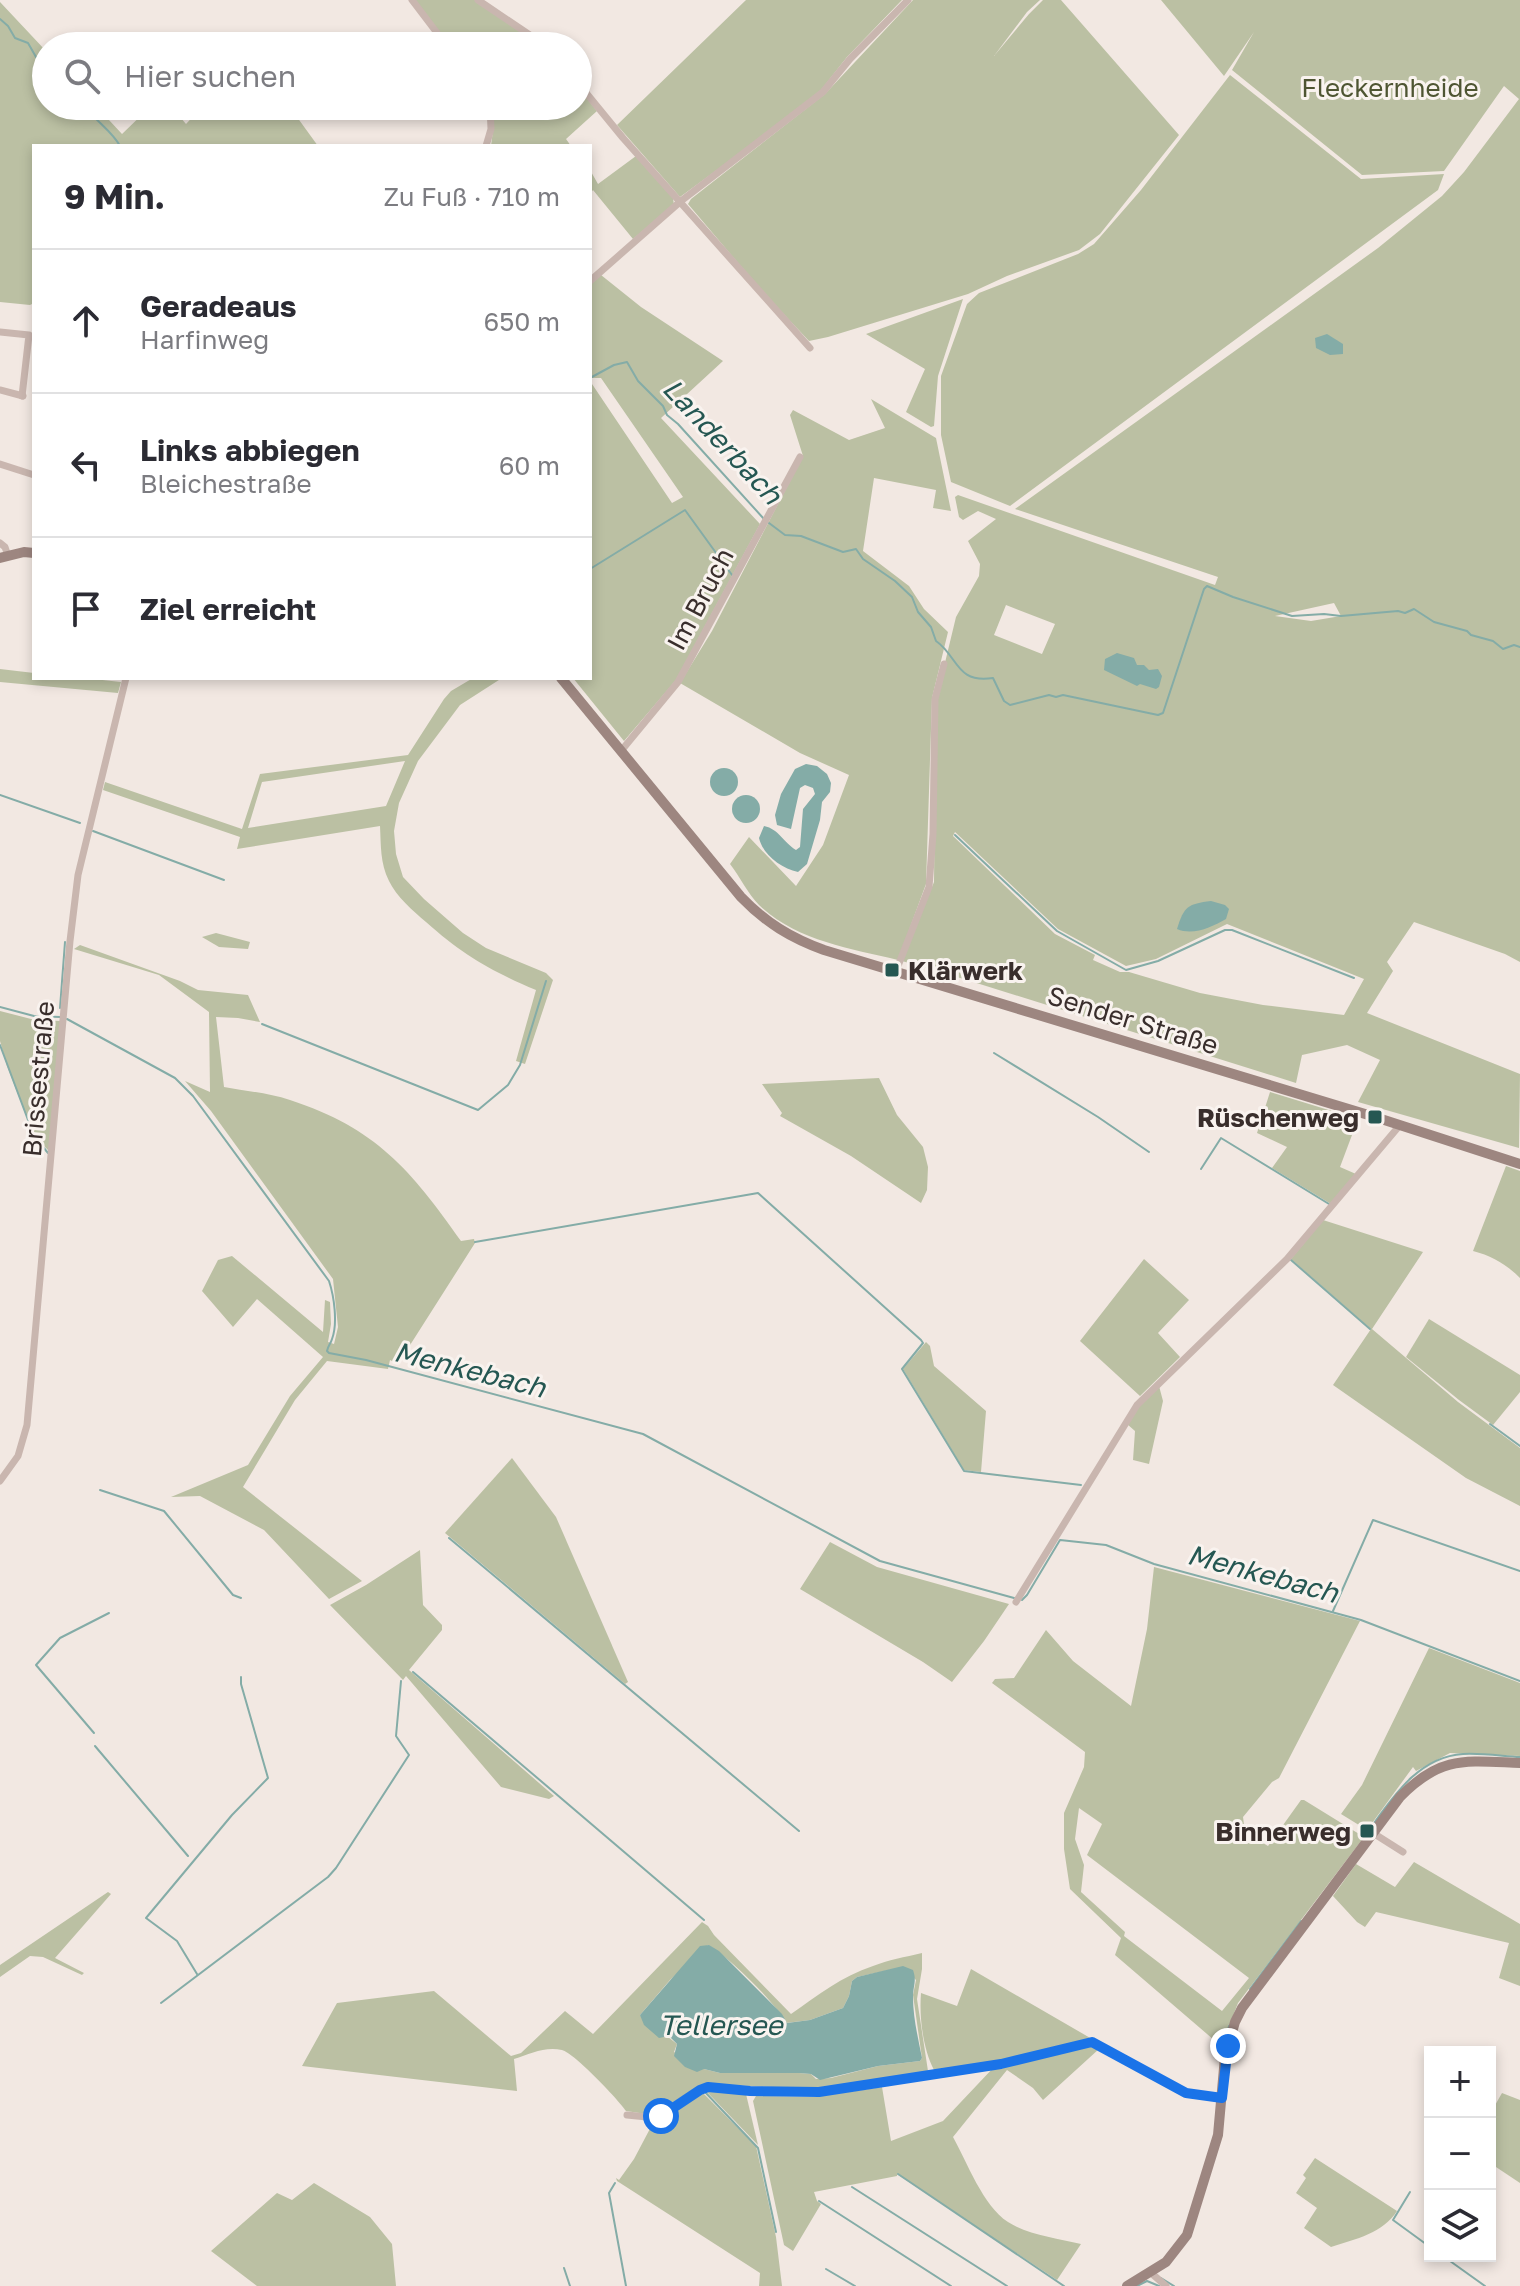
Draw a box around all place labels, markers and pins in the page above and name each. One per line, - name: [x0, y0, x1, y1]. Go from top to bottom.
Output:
- place label: Klärwerk: [908, 955, 1023, 986]
- marker: Klärwerk: [883, 961, 901, 979]
- place label: Rüschenweg: [1197, 1102, 1359, 1133]
- marker: Rüschenweg: [1366, 1108, 1384, 1126]
- place label: Binnerweg: [1215, 1816, 1351, 1847]
- marker: Binnerweg: [1358, 1822, 1376, 1840]

